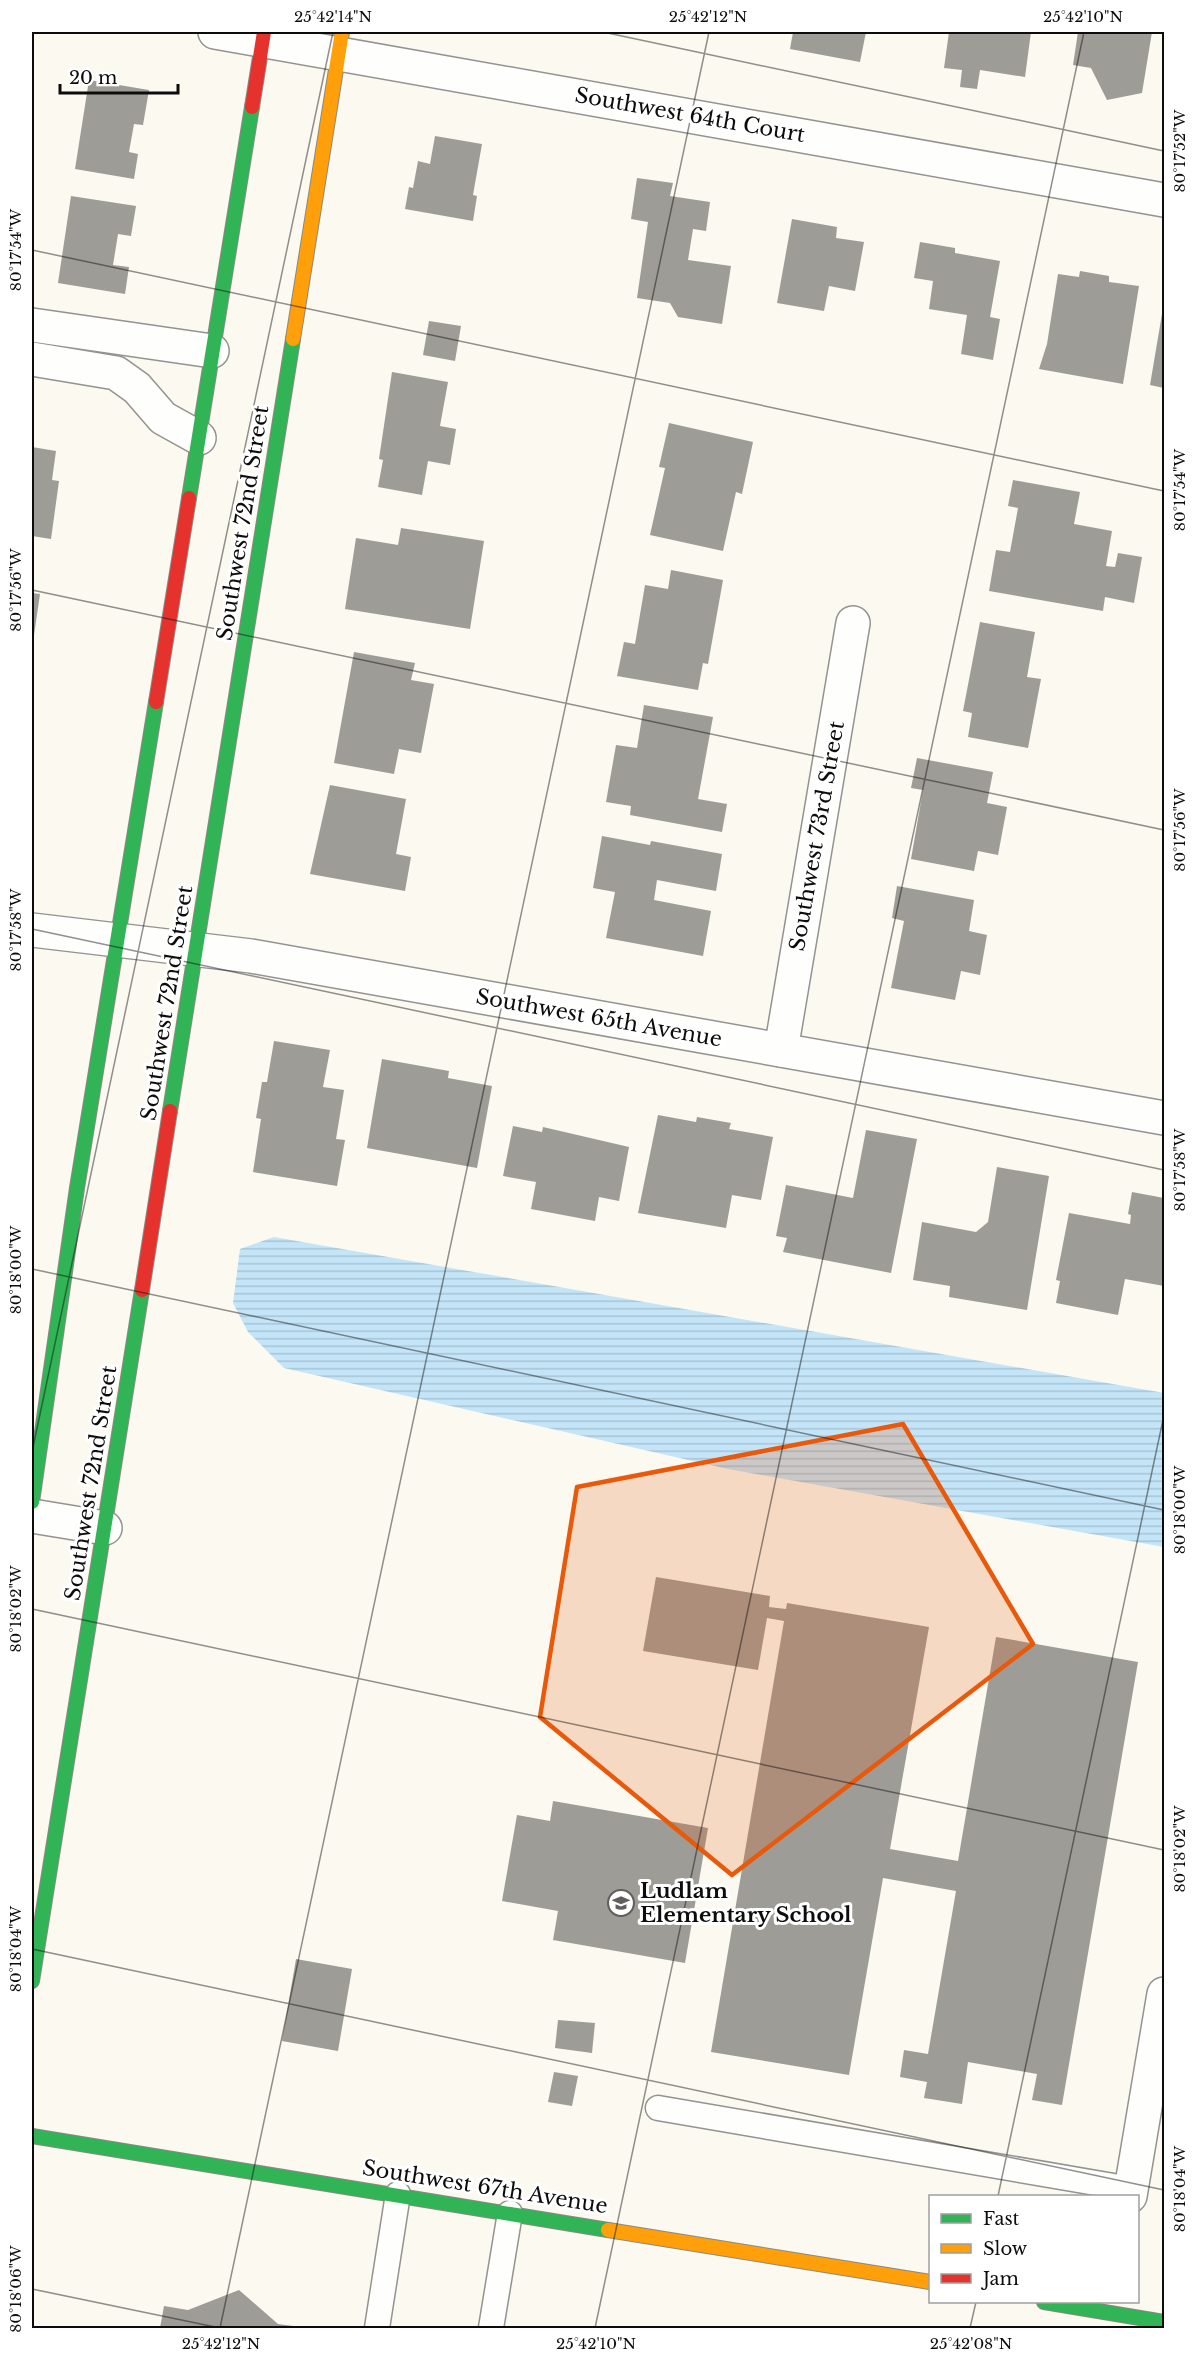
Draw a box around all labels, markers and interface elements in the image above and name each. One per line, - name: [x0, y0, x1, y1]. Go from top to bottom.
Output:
- text: 25°42'14"N: [294, 7, 372, 26]
- text: 25°42'12"N: [669, 7, 747, 26]
- text: 25°42'10"N: [1043, 7, 1123, 26]
- scale bar: [60, 57, 178, 95]
- text: 20 m: [69, 67, 117, 89]
- street label: Southwest 64th Court: [573, 82, 807, 148]
- text: 80°17'52"W: [1170, 109, 1189, 193]
- text: 80°17'54"W: [6, 209, 25, 291]
- street label: Southwest 72nd Street: [212, 404, 274, 642]
- text: 80°17'54"W: [1170, 449, 1189, 531]
- text: 80°17'56"W: [6, 548, 25, 632]
- street label: Southwest 73rd Street: [784, 719, 850, 953]
- text: 80°17'56"W: [1170, 788, 1189, 872]
- street label: Southwest 72nd Street: [136, 884, 198, 1122]
- text: 80°17'58"W: [6, 888, 25, 971]
- street label: Southwest 65th Avenue: [474, 984, 724, 1052]
- text: 80°17'58"W: [1170, 1128, 1189, 1211]
- text: 80°18'00"W: [6, 1225, 25, 1314]
- street label: Southwest 72nd Street: [60, 1364, 122, 1602]
- text: 80°18'00"W: [1170, 1465, 1189, 1554]
- text: 80°18'02"W: [6, 1565, 25, 1653]
- text: 80°18'02"W: [1170, 1805, 1189, 1893]
- place label: Ludlam Elementary School: [640, 1878, 852, 1928]
- school or university icon: Ludlam Elementary School: [606, 1888, 636, 1918]
- text: 80°18'04"W: [6, 1905, 25, 1992]
- text: 80°18'04"W: [1170, 2145, 1189, 2232]
- street label: Southwest 67th Avenue: [361, 2155, 609, 2219]
- legend: [929, 2195, 1139, 2303]
- text: Fast: [983, 2208, 1020, 2230]
- text: Slow: [983, 2238, 1028, 2260]
- text: 80°18'06"W: [6, 2245, 25, 2333]
- text: Jam: [981, 2268, 1019, 2290]
- text: 25°42'12"N: [182, 2334, 260, 2353]
- text: 25°42'10"N: [556, 2334, 636, 2353]
- text: 25°42'08"N: [930, 2334, 1012, 2353]

